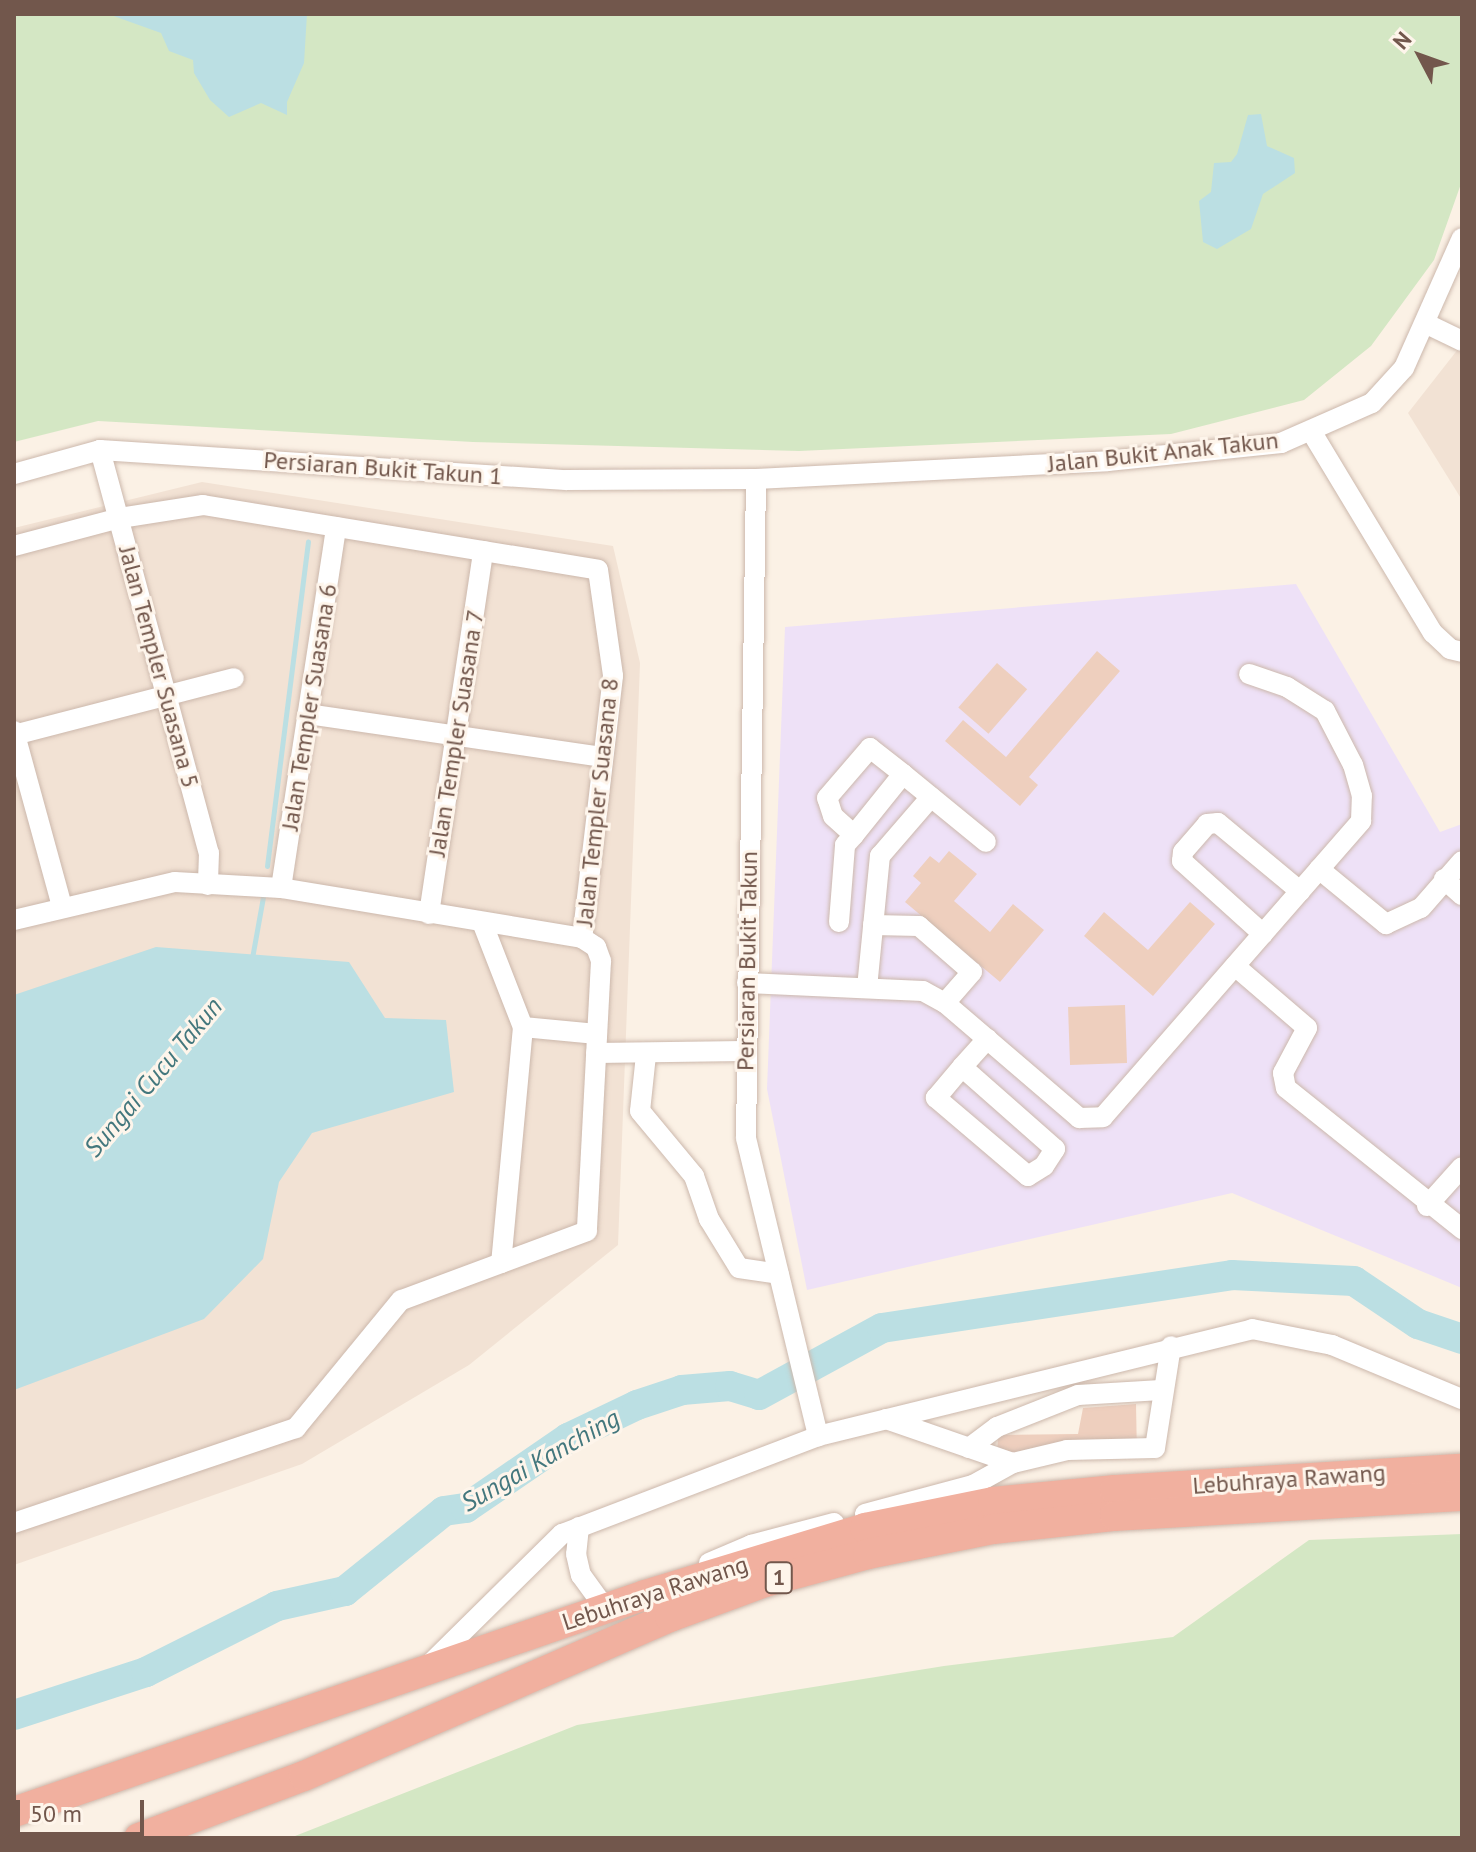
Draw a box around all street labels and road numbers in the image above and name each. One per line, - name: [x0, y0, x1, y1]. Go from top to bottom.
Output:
- street label: Jalan Bukit Anak Takun: [1045, 425, 1281, 479]
- street label: Persiaran Bukit Takun 1: [262, 445, 504, 491]
- street label: Jalan Templer Suasana 5: [113, 542, 205, 792]
- street label: Jalan Templer Suasana 6: [275, 581, 343, 833]
- street label: Jalan Templer Suasana 7: [422, 607, 490, 859]
- street label: Jalan Templer Suasana 8: [570, 676, 624, 928]
- street label: Persiaran Bukit Takun: [731, 850, 763, 1072]
- street label: Lebuhraya Rawang: [1192, 1458, 1386, 1500]
- street label: Lebuhraya Rawang: [559, 1549, 751, 1637]
- road number: 1: [763, 1560, 795, 1596]

